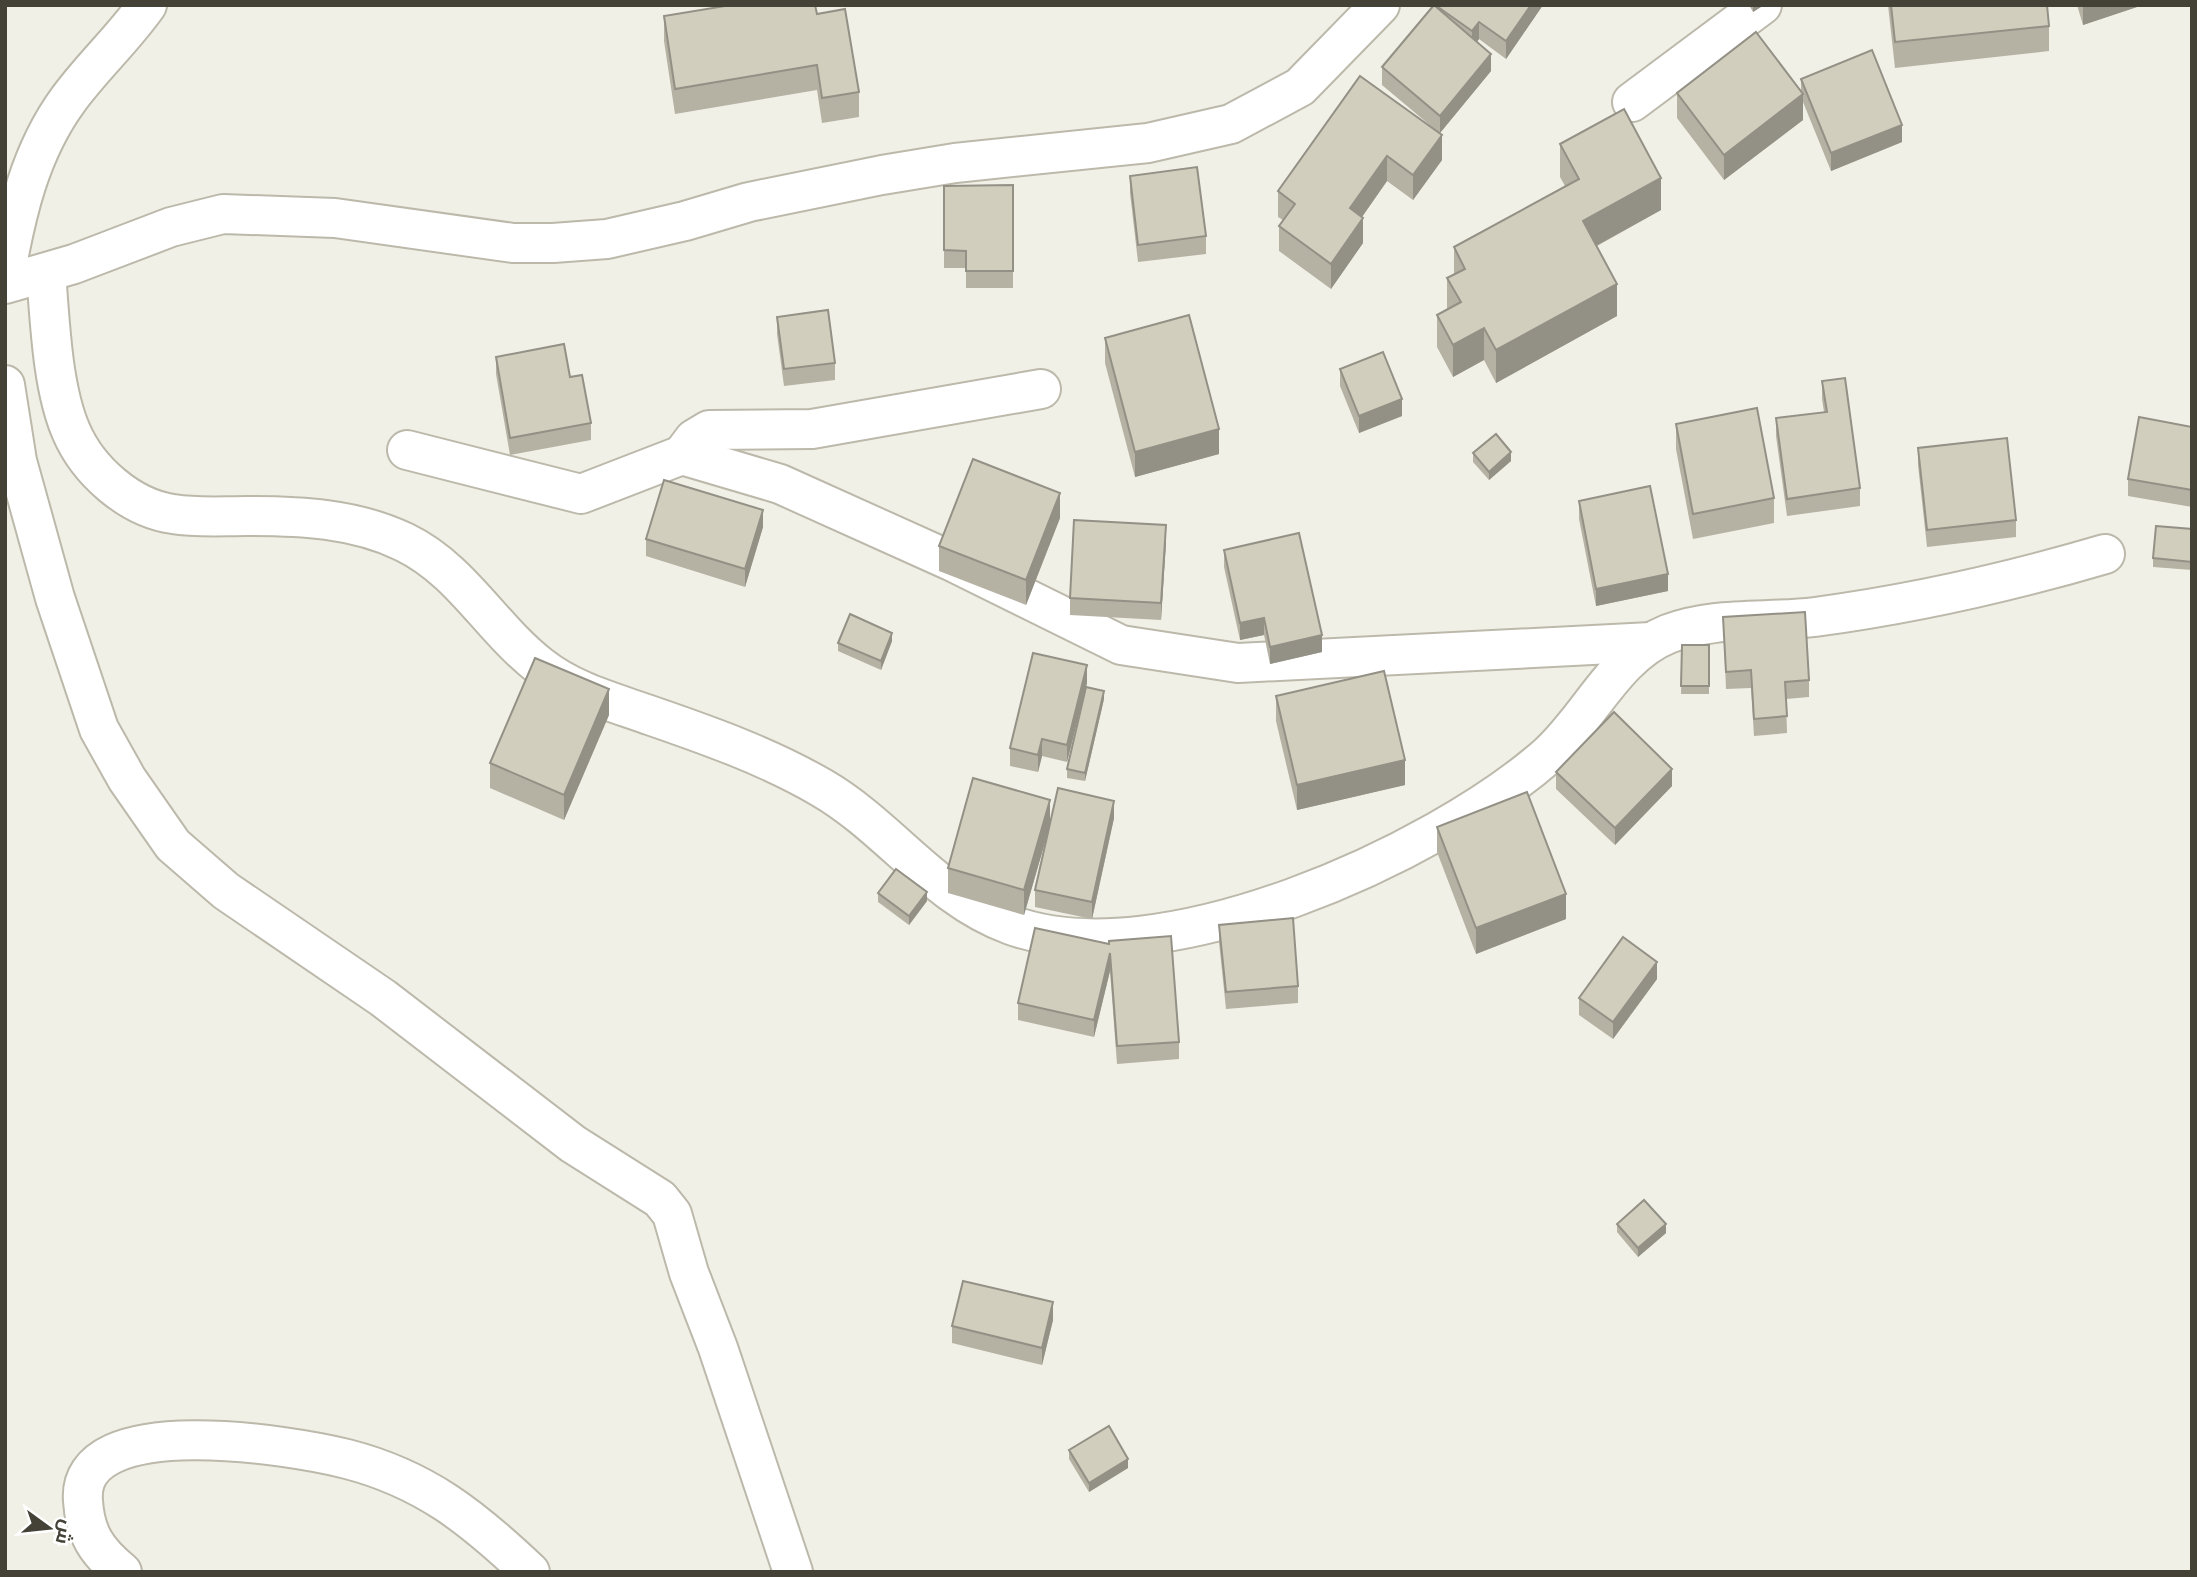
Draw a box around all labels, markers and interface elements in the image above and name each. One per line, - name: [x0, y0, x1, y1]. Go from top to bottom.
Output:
- north arrow: [14, 1493, 84, 1563]
- text: ش: [51, 1518, 80, 1547]

